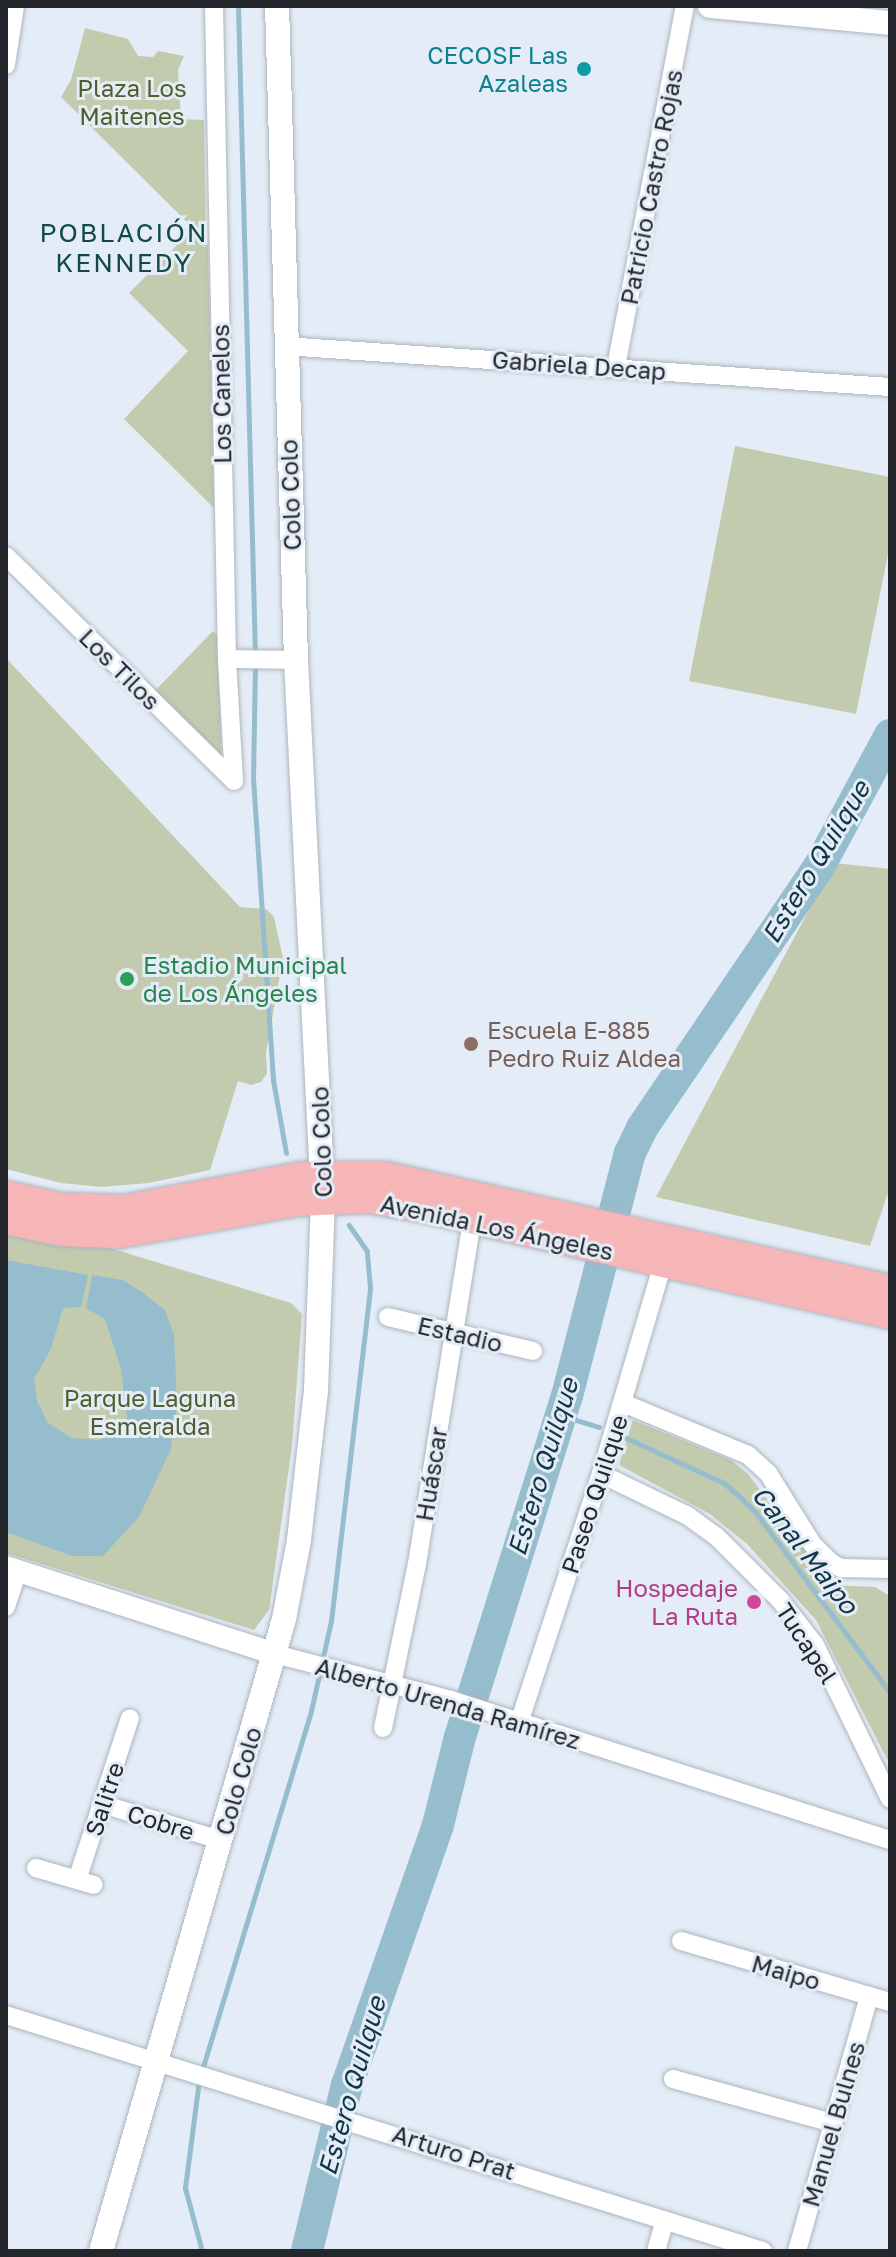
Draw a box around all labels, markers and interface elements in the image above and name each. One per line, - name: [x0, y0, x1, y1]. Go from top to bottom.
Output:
- place label: CECOSF Las Azaleas: [427, 41, 568, 97]
- marker: CECOSF Las Azaleas: [575, 60, 593, 78]
- street label: Patricio Castro Rojas: [614, 67, 688, 307]
- park label: Plaza Los Maitenes: [77, 74, 187, 130]
- district label: POBLACIÓN KENNEDY: [39, 217, 209, 278]
- street label: Los Canelos: [205, 324, 237, 464]
- street label: Gabriela Decap: [491, 345, 667, 385]
- street label: Colo Colo: [274, 439, 306, 551]
- street label: Los Tilos: [74, 623, 166, 715]
- water label: Estero Quilque: [755, 775, 877, 949]
- place label: Estadio Municipal de Los Ángeles: [143, 951, 347, 1007]
- marker: Estadio Municipal de Los Ángeles: [118, 970, 136, 988]
- place label: Escuela E-885 Pedro Ruiz Aldea: [487, 1016, 681, 1072]
- marker: Escuela E-885 Pedro Ruiz Aldea: [462, 1035, 480, 1053]
- street label: Colo Colo: [305, 1086, 337, 1198]
- street label: Avenida Los Ángeles: [378, 1188, 616, 1266]
- street label: Estadio: [415, 1310, 505, 1358]
- water label: Estero Quilque: [501, 1375, 585, 1559]
- park label: Parque Laguna Esmeralda: [64, 1384, 236, 1440]
- street label: Paseo Quilque: [555, 1411, 633, 1577]
- street label: Huáscar: [409, 1425, 453, 1523]
- water label: Canal Maipo: [745, 1480, 865, 1620]
- place label: Hospedaje La Ruta: [615, 1574, 738, 1630]
- marker: Hospedaje La Ruta: [745, 1593, 763, 1611]
- street label: Tucapel: [770, 1597, 844, 1689]
- street label: Alberto Urenda Ramírez: [312, 1651, 584, 1755]
- street label: Colo Colo: [209, 1724, 267, 1838]
- street label: Salitre: [79, 1759, 129, 1839]
- street label: Cobre: [124, 1798, 198, 1846]
- street label: Maipo: [748, 1949, 824, 1995]
- water label: Estero Quilque: [312, 1993, 392, 2179]
- street label: Manuel Bulnes: [796, 2038, 870, 2210]
- street label: Arturo Prat: [389, 2119, 519, 2185]

